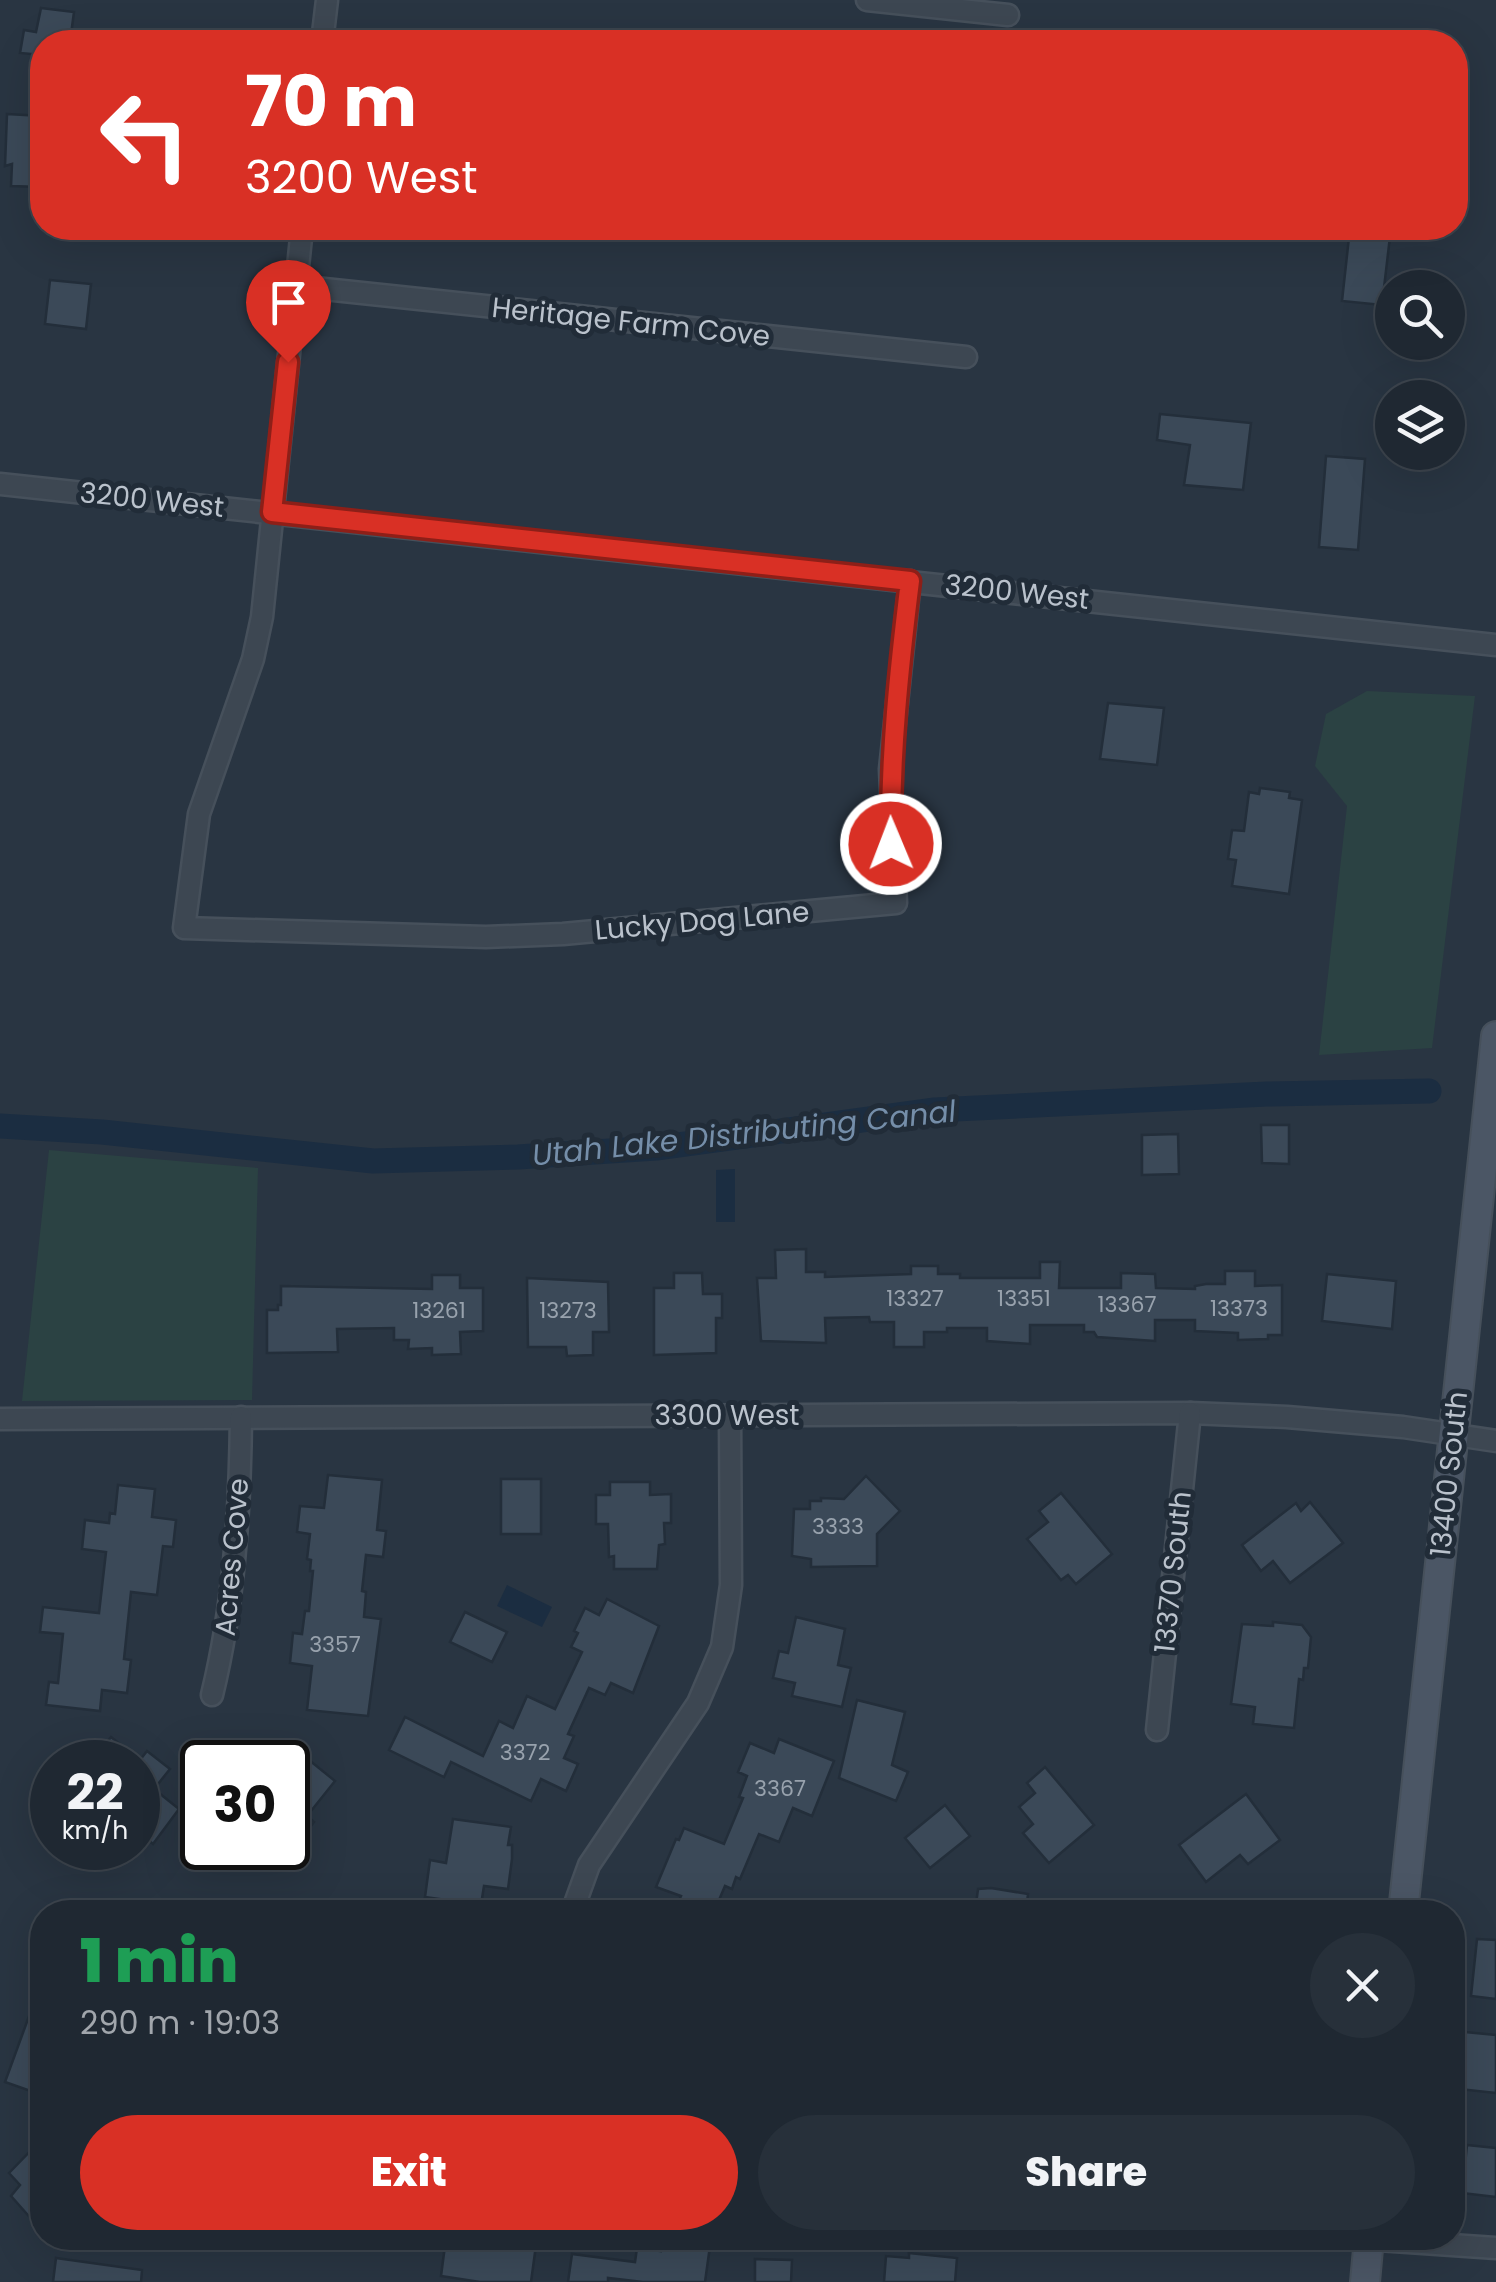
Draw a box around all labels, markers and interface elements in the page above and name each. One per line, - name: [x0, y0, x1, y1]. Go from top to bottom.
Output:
- text: 70 m: [245, 52, 417, 151]
- icon: left: [80, 70, 210, 200]
- text: 3200 West: [245, 146, 478, 209]
- pin: [246, 260, 331, 363]
- map controls: [1375, 270, 1465, 470]
- button: search: [1375, 270, 1465, 360]
- icon: arrive: [261, 275, 316, 330]
- street label: Heritage Farm Cove: [490, 288, 772, 356]
- button: layers: [1375, 380, 1465, 470]
- street label: 3200 West: [78, 473, 226, 527]
- street label: 3200 West: [943, 565, 1091, 619]
- position arrow: [839, 792, 943, 896]
- street label: Lucky Dog Lane: [593, 892, 811, 950]
- water label: Utah Lake Distributing Canal: [530, 1089, 959, 1177]
- house number: 13327: [886, 1283, 944, 1314]
- house number: 13351: [997, 1283, 1051, 1314]
- house number: 13367: [1098, 1289, 1156, 1320]
- house number: 13373: [1210, 1293, 1268, 1324]
- house number: 13261: [412, 1295, 466, 1326]
- house number: 13273: [539, 1295, 597, 1326]
- street label: 13400 South: [1421, 1389, 1477, 1559]
- street label: 3300 West: [654, 1396, 800, 1435]
- street label: Acres Cove: [206, 1476, 258, 1638]
- street label: 13370 South: [1145, 1489, 1201, 1655]
- house number: 3333: [812, 1511, 864, 1542]
- house number: 3357: [309, 1629, 361, 1660]
- house number: 3372: [500, 1737, 550, 1768]
- speed limit sign: 30: [180, 1740, 310, 1870]
- text: 22: [66, 1757, 124, 1828]
- house number: 3367: [754, 1773, 806, 1804]
- text: km/h: [62, 1813, 128, 1848]
- text: 1 min: [80, 1919, 238, 2003]
- button: close: [1310, 1933, 1415, 2038]
- text: 290 m · 19:03: [80, 2000, 280, 2045]
- button: Exit: [80, 2115, 738, 2230]
- button: Share: [758, 2115, 1415, 2230]

